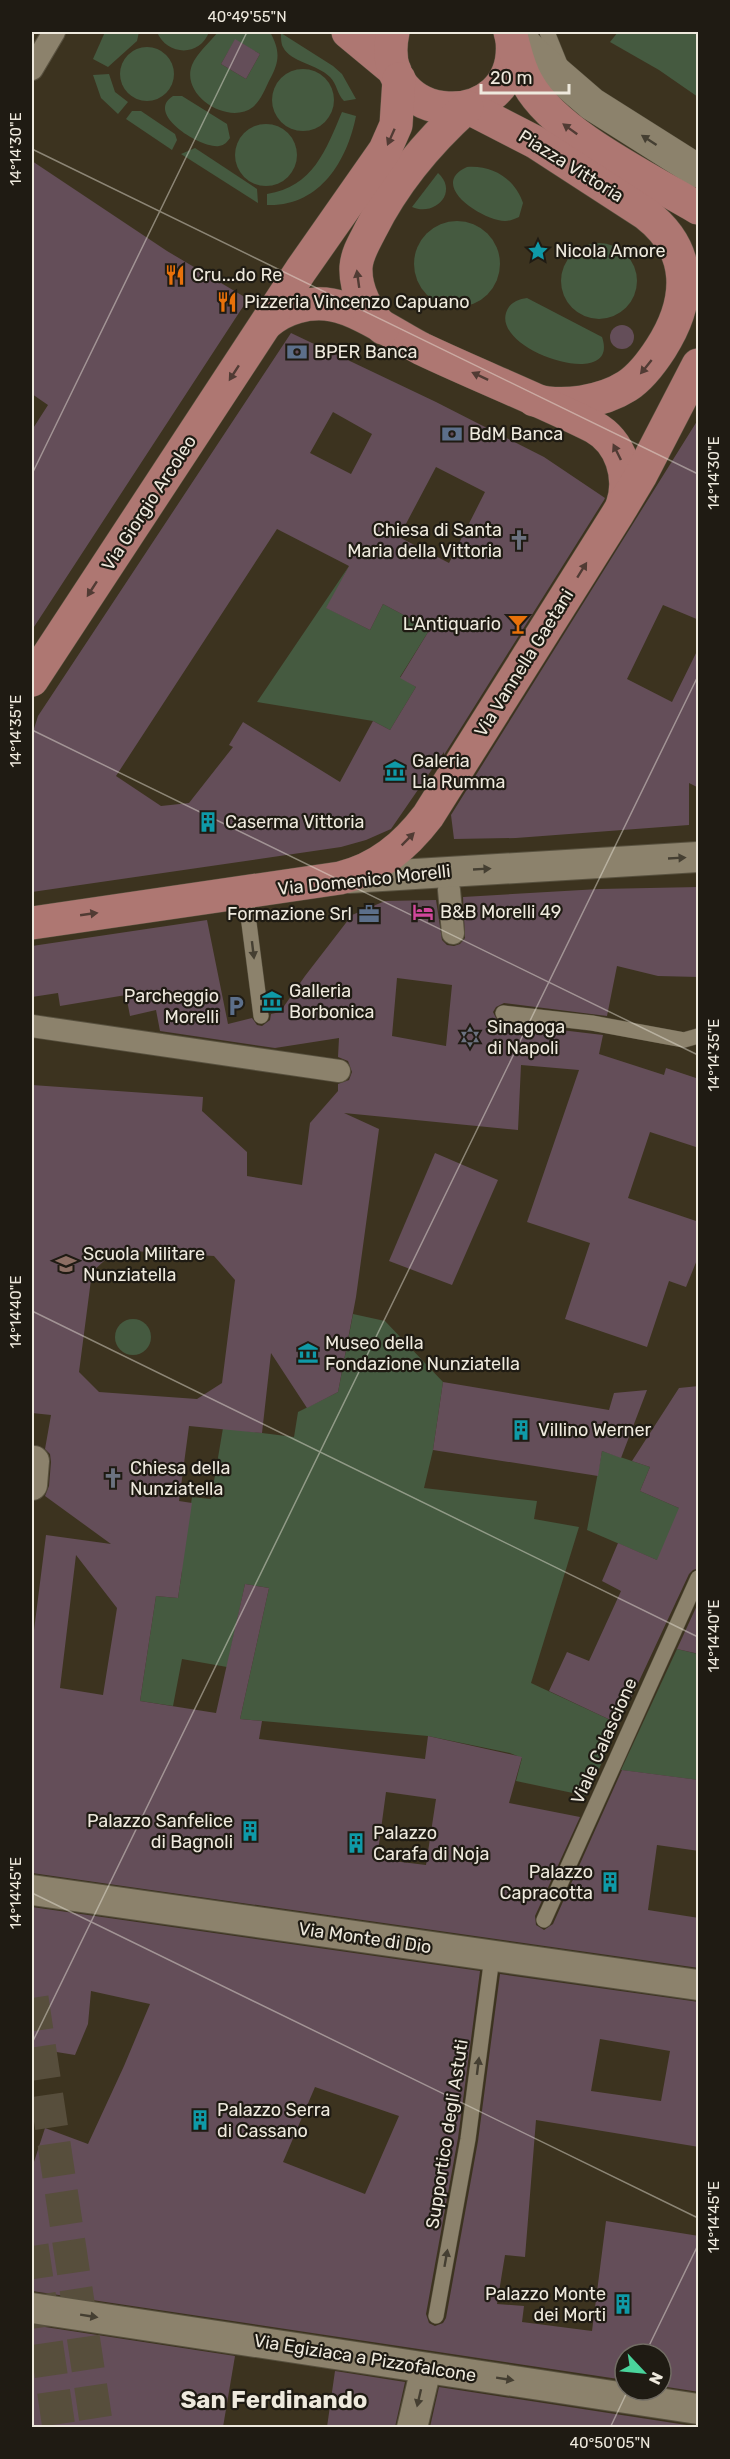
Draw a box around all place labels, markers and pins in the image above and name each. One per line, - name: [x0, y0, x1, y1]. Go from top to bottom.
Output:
- place icon: Nicola Amore: [526, 239, 550, 263]
- place label: Nicola Amore: [555, 240, 666, 262]
- restaurant icon: Cru...do Re: [163, 263, 187, 287]
- place label: Cru...do Re: [192, 264, 282, 286]
- restaurant icon: Pizzeria Vincenzo Capuano: [215, 290, 239, 314]
- place label: Pizzeria Vincenzo Capuano: [244, 291, 470, 313]
- bank icon: BPER Banca: [285, 340, 309, 364]
- place label: BPER Banca: [314, 341, 417, 363]
- bank icon: BdM Banca: [440, 422, 464, 446]
- place label: BdM Banca: [469, 423, 563, 445]
- place label: Chiesa di Santa Maria della Vittoria: [347, 519, 502, 562]
- church icon: Chiesa di Santa Maria della Vittoria: [507, 528, 531, 552]
- bar icon: L'Antiquario: [506, 612, 530, 636]
- place label: L'Antiquario: [403, 613, 501, 635]
- place label: Galeria Lia Rumma: [412, 750, 505, 793]
- museum icon: Galeria Lia Rumma: [383, 759, 407, 783]
- building icon: Caserma Vittoria: [196, 810, 220, 834]
- place label: Caserma Vittoria: [225, 811, 365, 833]
- hotel icon: B&B Morelli 49: [411, 900, 435, 924]
- place label: B&B Morelli 49: [440, 901, 562, 923]
- office icon: Formazione Srl: [357, 902, 381, 926]
- place label: Formazione Srl: [227, 903, 352, 925]
- place label: Galleria Borbonica: [289, 980, 374, 1023]
- place label: Parcheggio Morelli: [124, 985, 219, 1028]
- museum icon: Galleria Borbonica: [260, 989, 284, 1013]
- parking icon: Parcheggio Morelli: [224, 994, 248, 1018]
- place label: Sinagoga di Napoli: [487, 1016, 565, 1059]
- synagogue icon: Sinagoga di Napoli: [458, 1025, 482, 1049]
- place label: Scuola Militare Nunziatella: [83, 1243, 205, 1286]
- school or university icon: Scuola Militare Nunziatella: [54, 1252, 78, 1276]
- place label: Museo della Fondazione Nunziatella: [325, 1332, 520, 1375]
- museum icon: Museo della Fondazione Nunziatella: [296, 1341, 320, 1365]
- building icon: Villino Werner: [509, 1418, 533, 1442]
- place label: Villino Werner: [538, 1419, 651, 1441]
- place label: Chiesa della Nunziatella: [130, 1457, 230, 1500]
- church icon: Chiesa della Nunziatella: [101, 1466, 125, 1490]
- place label: Palazzo Sanfelice di Bagnoli: [87, 1810, 233, 1853]
- building icon: Palazzo Sanfelice di Bagnoli: [238, 1819, 262, 1843]
- place label: Palazzo Carafa di Noja: [373, 1822, 489, 1865]
- building icon: Palazzo Carafa di Noja: [344, 1831, 368, 1855]
- place label: Palazzo Capracotta: [500, 1861, 593, 1904]
- building icon: Palazzo Capracotta: [598, 1870, 622, 1894]
- place label: Palazzo Serra di Cassano: [217, 2099, 330, 2142]
- building icon: Palazzo Serra di Cassano: [188, 2108, 212, 2132]
- place label: Palazzo Monte dei Morti: [485, 2283, 606, 2326]
- building icon: Palazzo Monte dei Morti: [611, 2292, 635, 2316]

